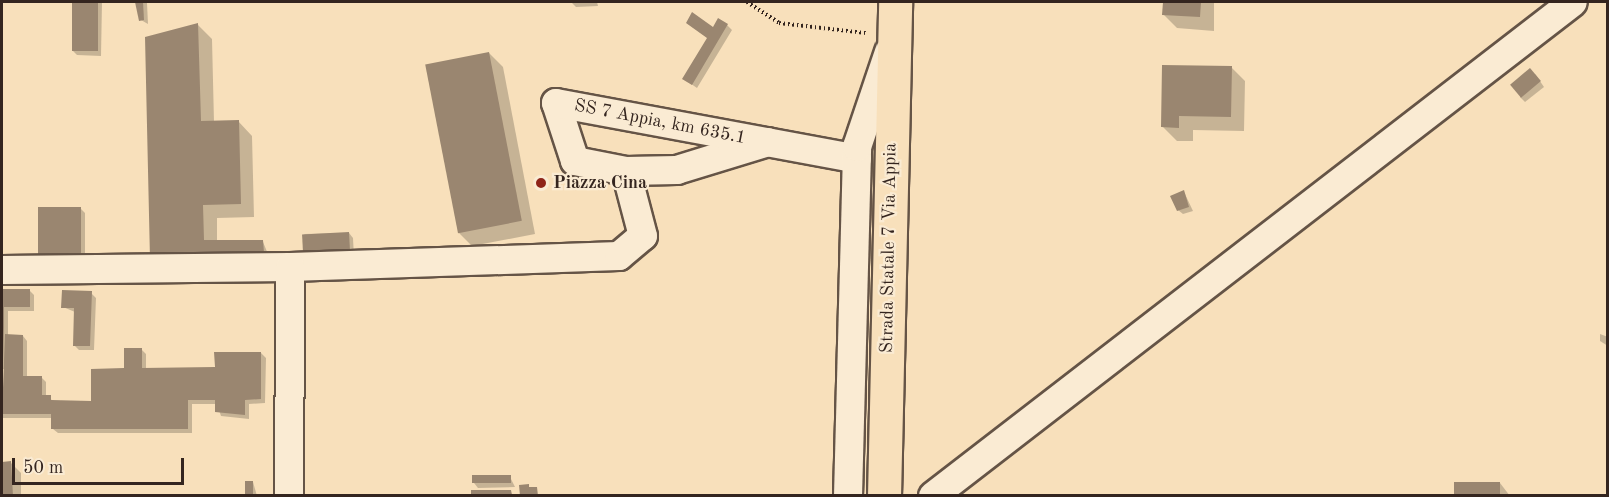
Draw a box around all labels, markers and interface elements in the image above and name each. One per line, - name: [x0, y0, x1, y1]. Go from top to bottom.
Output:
- street label: SS 7 Appia, km 635.1: [572, 95, 748, 149]
- street label: Strada Statale 7 Via Appia: [876, 143, 902, 353]
- place label: Piazza Cina: [553, 172, 647, 194]
- marker: Piazza Cina: [534, 176, 548, 190]
- scale bar: [15, 446, 188, 484]
- text: 50 m: [23, 459, 63, 477]

